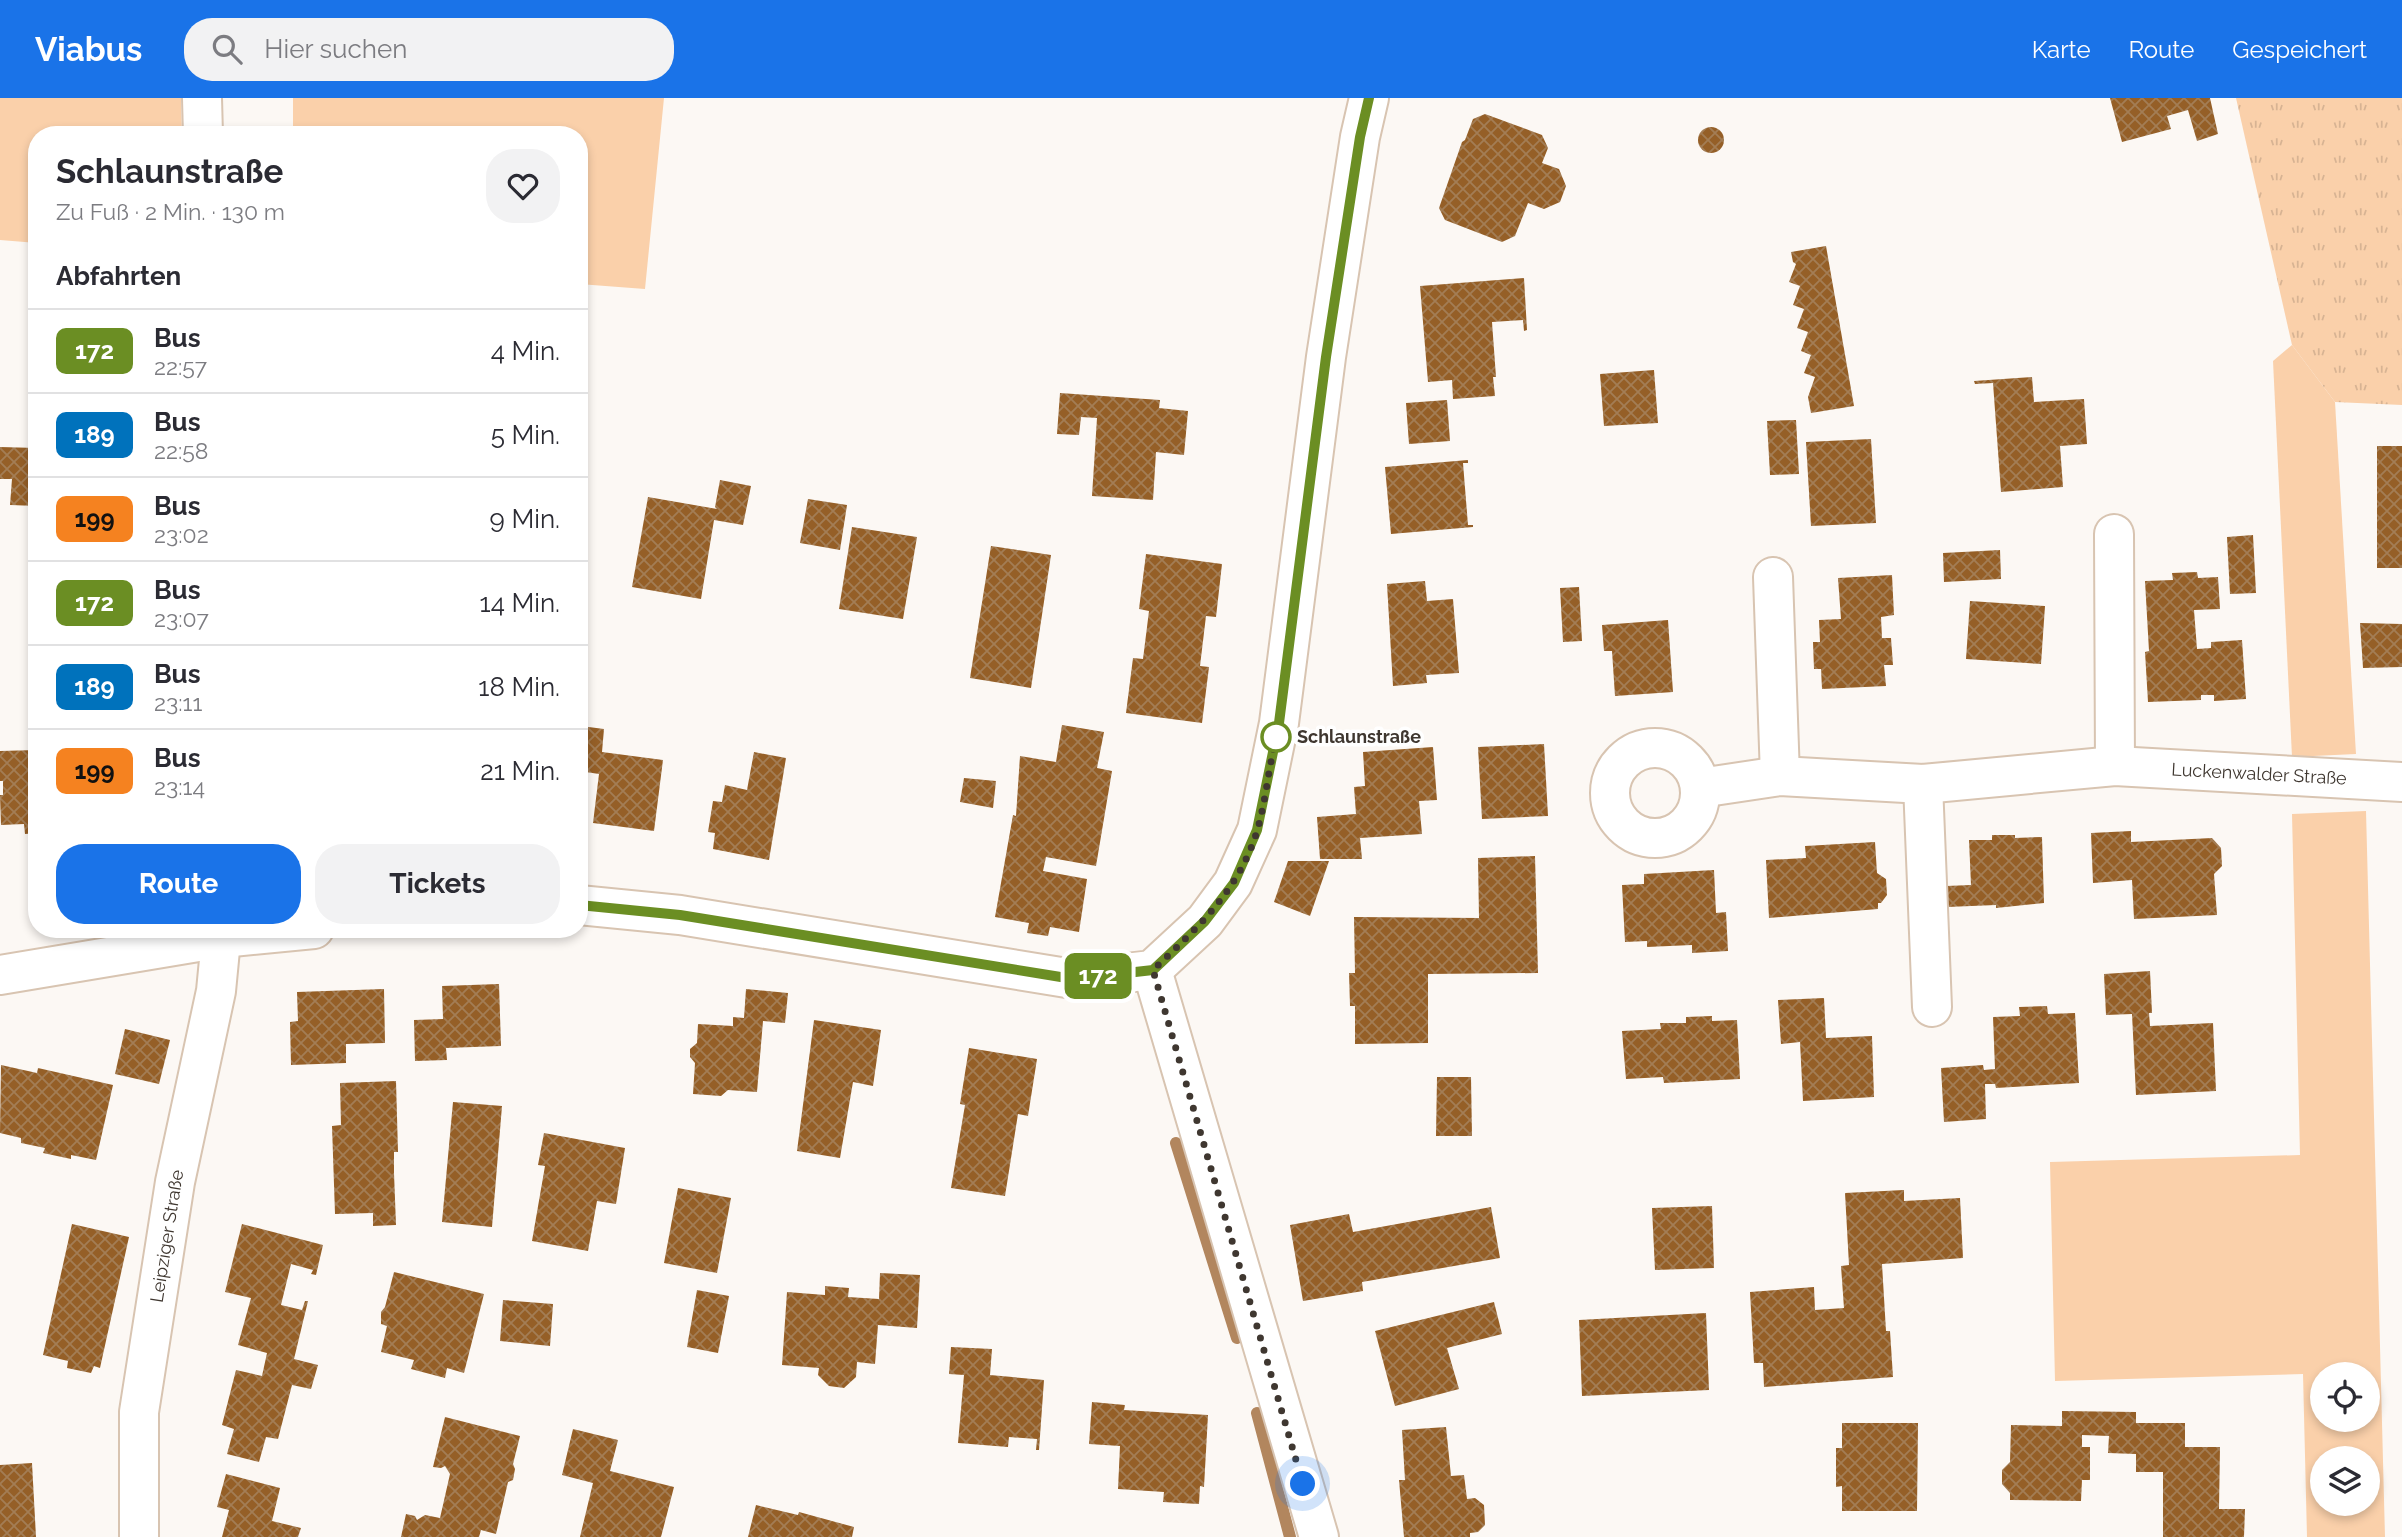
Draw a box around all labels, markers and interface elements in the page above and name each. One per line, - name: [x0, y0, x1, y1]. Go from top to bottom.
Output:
- search box: [184, 18, 674, 81]
- text: Viabus: [35, 30, 142, 69]
- icon: search: [208, 30, 246, 68]
- text: Hier suchen: [264, 34, 407, 64]
- text: Karte: [2032, 35, 2091, 64]
- text: Route: [2129, 35, 2194, 64]
- text: Gespeichert: [2232, 35, 2367, 64]
- button: heart: [486, 149, 560, 223]
- text: Schlaunstraße: [56, 152, 283, 191]
- text: Zu Fuß · 2 Min. · 130 m: [56, 198, 285, 225]
- text: Abfahrten: [56, 261, 181, 291]
- text: Bus: [154, 323, 201, 353]
- text: 172: [75, 336, 114, 365]
- text: 4 Min.: [491, 336, 560, 366]
- text: 22:57: [154, 353, 207, 380]
- text: Bus: [154, 407, 201, 437]
- text: 189: [74, 420, 115, 449]
- text: 5 Min.: [491, 420, 560, 450]
- text: 22:58: [154, 437, 208, 464]
- text: Bus: [154, 491, 201, 521]
- text: 199: [74, 504, 115, 533]
- text: 9 Min.: [490, 504, 560, 534]
- text: 23:02: [154, 521, 209, 548]
- text: Bus: [154, 575, 201, 605]
- text: 172: [75, 588, 114, 617]
- text: 14 Min.: [480, 588, 560, 618]
- text: 23:07: [154, 605, 209, 632]
- text: Bus: [154, 659, 201, 689]
- text: 189: [74, 672, 115, 701]
- text: 18 Min.: [478, 672, 560, 702]
- text: 23:11: [154, 689, 202, 716]
- marker: Schlaunstraße: [1261, 722, 1291, 752]
- place label: Schlaunstraße: [1297, 726, 1421, 747]
- text: Bus: [154, 743, 201, 773]
- text: 199: [74, 756, 115, 785]
- text: 21 Min.: [480, 756, 560, 786]
- street label: Luckenwalder Straße: [2171, 758, 2348, 789]
- text: 23:14: [154, 773, 205, 800]
- button: Route: [56, 844, 301, 924]
- button: Tickets: [315, 844, 560, 924]
- line badge: 172: [1058, 953, 1138, 999]
- text: 172: [1079, 961, 1117, 990]
- street label: Leipziger Straße: [146, 1168, 187, 1304]
- map controls: [2310, 1362, 2380, 1516]
- button: locate: [2310, 1362, 2380, 1432]
- button: layers: [2310, 1446, 2380, 1516]
- your location: [1285, 1466, 1320, 1501]

